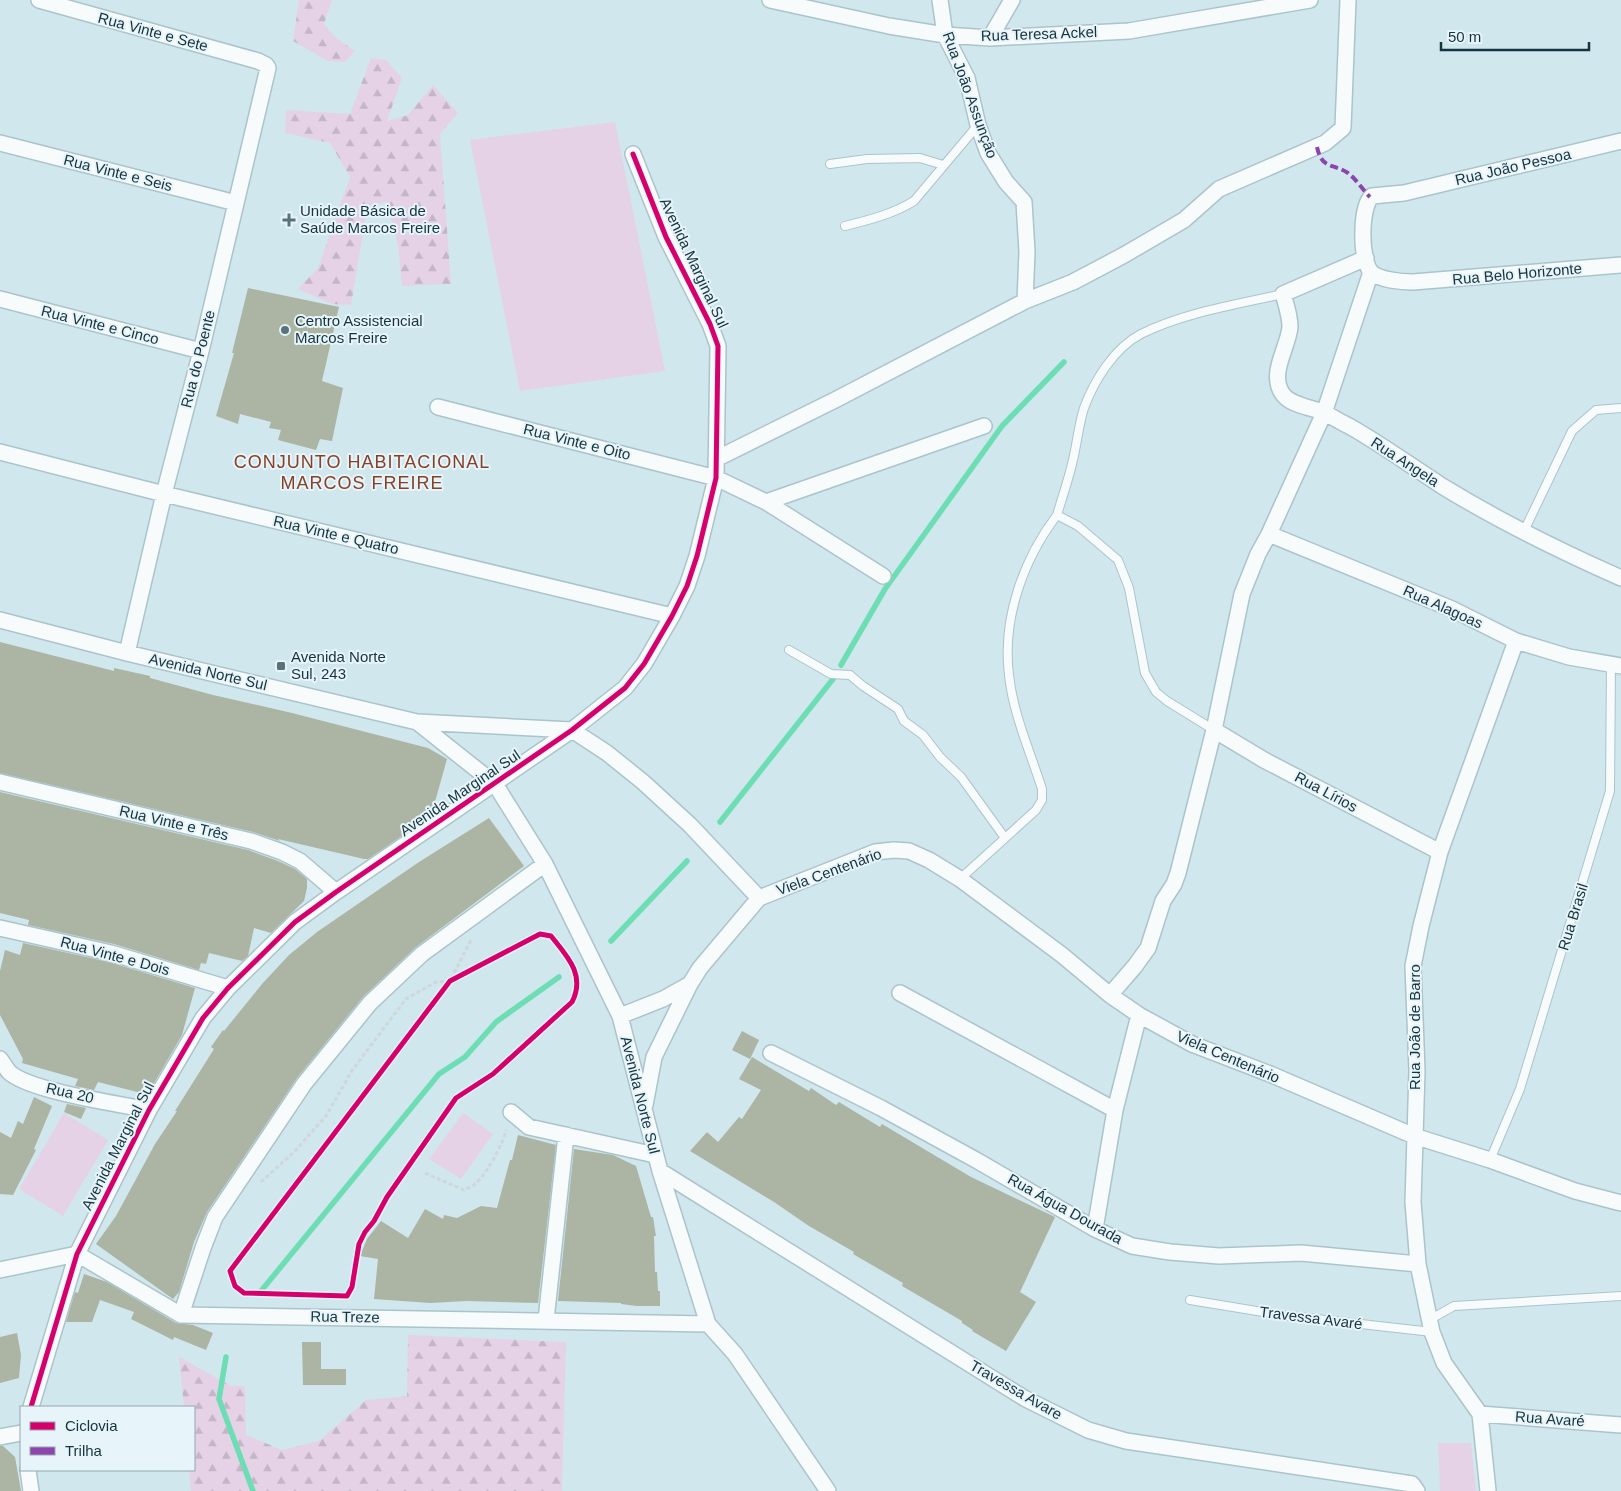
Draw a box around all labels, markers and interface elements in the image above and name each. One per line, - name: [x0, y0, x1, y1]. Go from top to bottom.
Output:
- street label: Rua Vinte e Sete: [96, 9, 210, 54]
- scale bar: [1441, 20, 1588, 52]
- street label: Rua Teresa Ackel: [980, 23, 1097, 44]
- text: 50 m: [1448, 28, 1481, 45]
- street label: Rua João Assunção: [940, 29, 1001, 160]
- street label: Rua João Pessoa: [1453, 145, 1573, 188]
- street label: Rua Vinte e Seis: [62, 151, 174, 194]
- street label: Avenida Marginal Sul: [657, 195, 732, 330]
- place label: Unidade Básica de Saúde Marcos Freire: [300, 202, 440, 236]
- marker: Unidade Básica de Saúde Marcos Freire: [282, 213, 296, 227]
- street label: Rua Belo Horizonte: [1451, 259, 1582, 288]
- street label: Rua Vinte e Cinco: [40, 302, 161, 347]
- street label: Rua do Poente: [177, 308, 218, 409]
- place label: Centro Assistencial Marcos Freire: [295, 312, 423, 346]
- marker: Centro Assistencial Marcos Freire: [279, 324, 291, 336]
- street label: Rua Vinte e Oito: [522, 420, 632, 463]
- street label: Rua Angela: [1368, 433, 1443, 490]
- district label: CONJUNTO HABITACIONAL MARCOS FREIRE: [234, 452, 490, 493]
- street label: Rua Vinte e Quatro: [272, 512, 400, 557]
- street label: Rua Alagoas: [1401, 581, 1486, 632]
- place label: Avenida Norte Sul, 243: [291, 648, 386, 682]
- street label: Avenida Norte Sul: [147, 650, 269, 693]
- marker: Avenida Norte Sul, 243: [275, 660, 287, 672]
- street label: Avenida Marginal Sul: [396, 746, 523, 839]
- street label: Rua Lírios: [1292, 768, 1360, 815]
- street label: Rua Vinte e Três: [118, 802, 230, 843]
- street label: Viela Centenário: [774, 845, 884, 898]
- street label: Rua Brasil: [1554, 881, 1591, 952]
- street label: Rua Vinte e Dois: [59, 933, 172, 978]
- street label: Rua João de Barro: [1406, 964, 1423, 1090]
- street label: Viela Centenário: [1174, 1027, 1282, 1086]
- street label: Avenida Norte Sul: [618, 1034, 663, 1155]
- street label: Rua 20: [45, 1079, 96, 1106]
- street label: Avenida Marginal Sul: [78, 1079, 157, 1213]
- street label: Rua Água Dourada: [1005, 1170, 1126, 1247]
- street label: Travessa Avaré: [1259, 1303, 1363, 1332]
- street label: Rua Treze: [310, 1307, 380, 1326]
- street label: Travessa Avare: [967, 1356, 1065, 1423]
- legend: [20, 1406, 195, 1471]
- street label: Rua Avaré: [1515, 1408, 1585, 1429]
- text: Ciclovia: [65, 1417, 118, 1434]
- text: Trilha: [65, 1442, 103, 1459]

